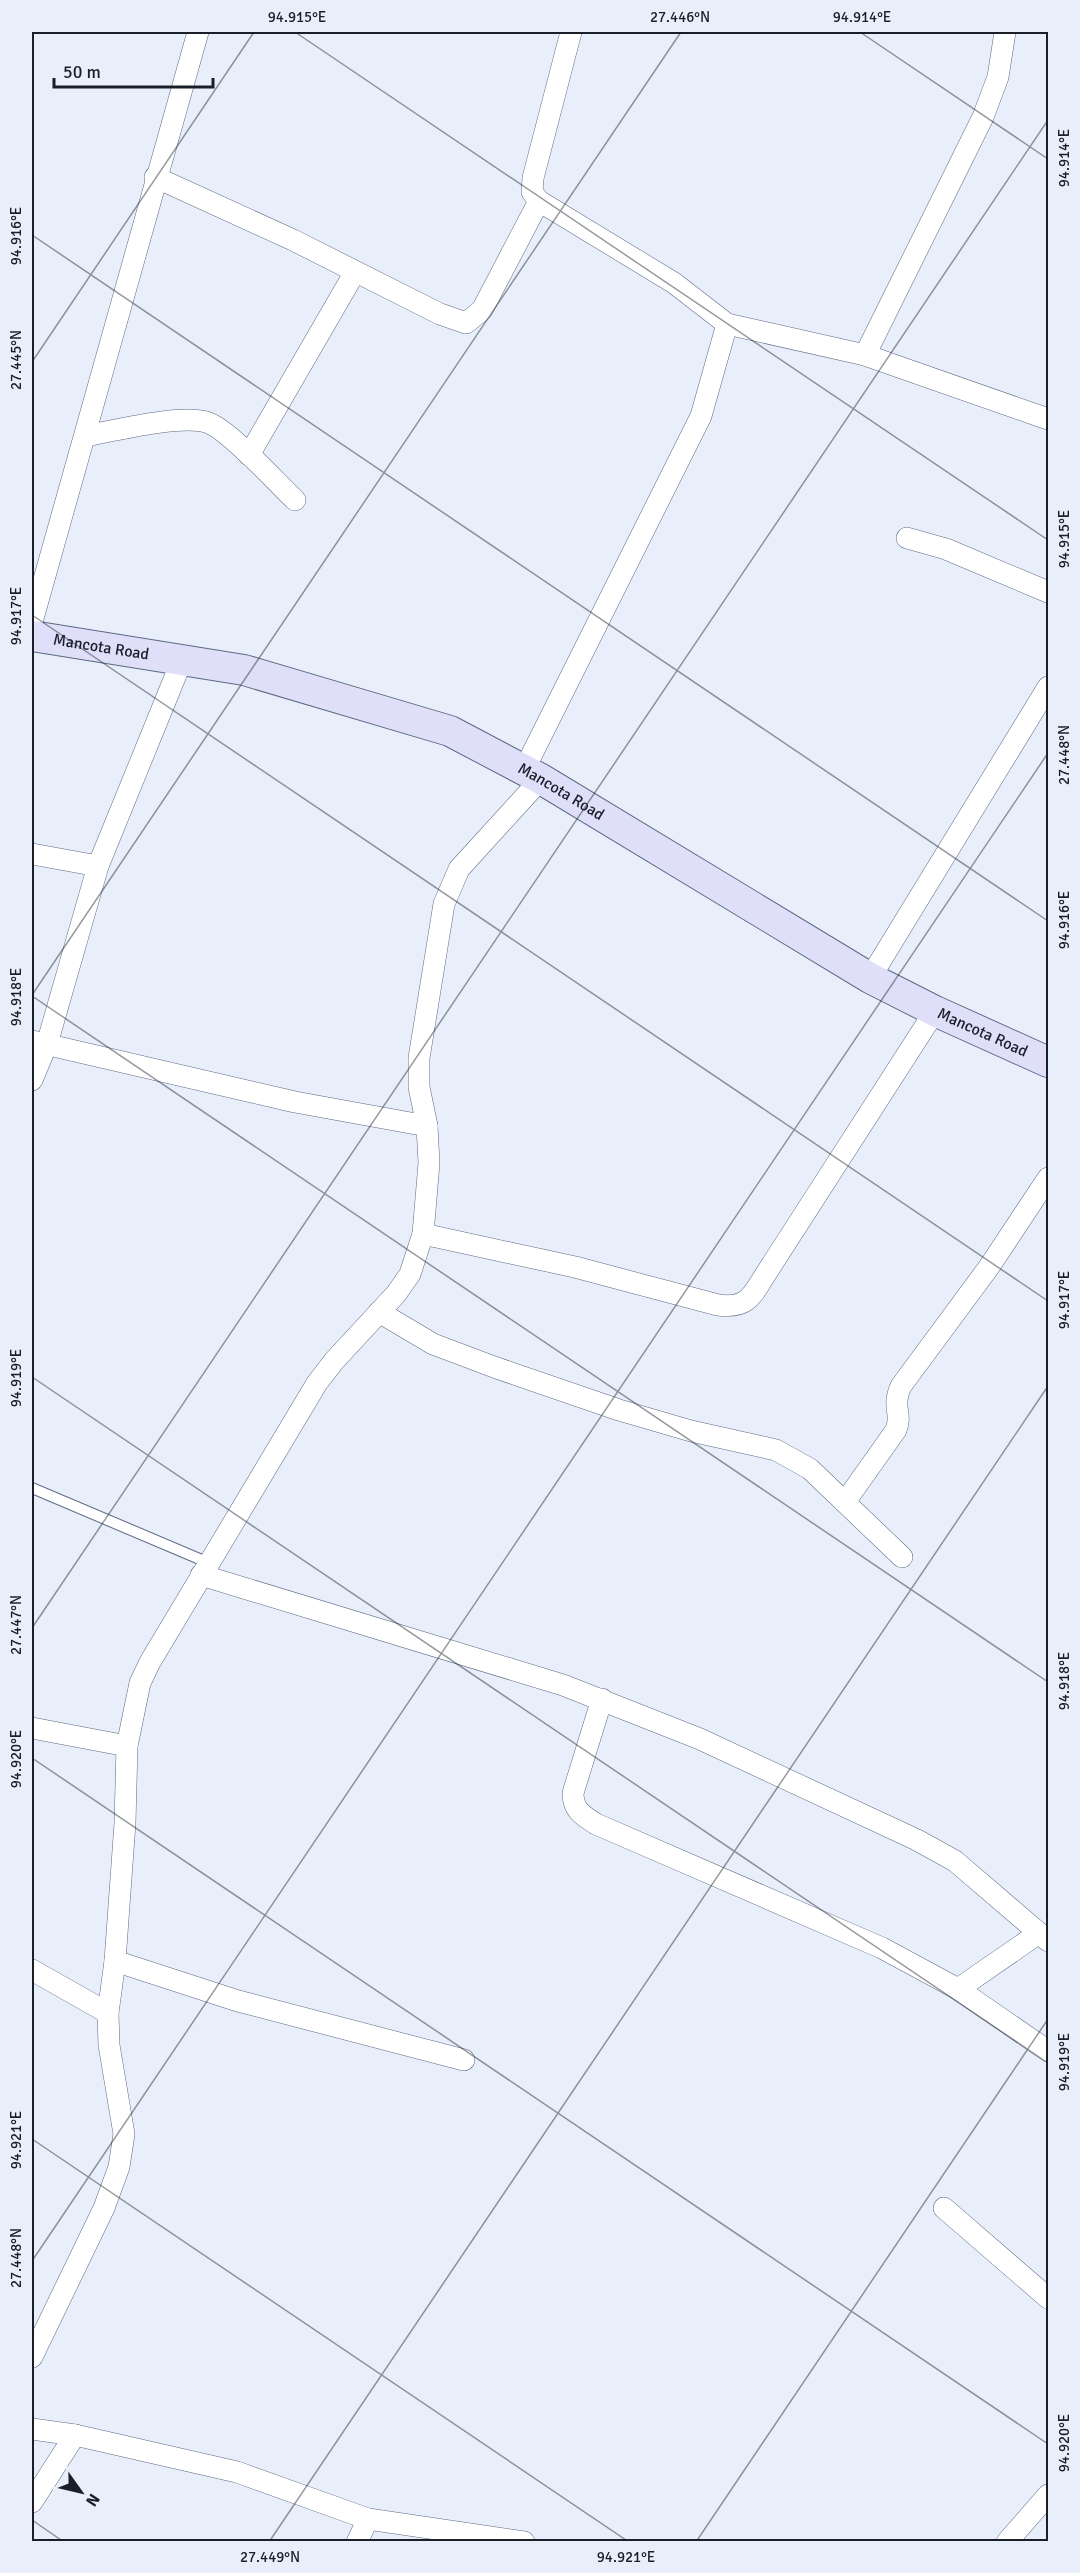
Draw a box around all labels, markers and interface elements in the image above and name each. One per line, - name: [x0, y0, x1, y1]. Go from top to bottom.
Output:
- text: 94.915°E: [268, 8, 326, 26]
- text: 27.446°N: [650, 8, 710, 26]
- text: 94.914°E: [833, 8, 891, 26]
- scale bar: [54, 51, 213, 89]
- text: 50 m: [63, 61, 101, 83]
- text: 94.914°E: [1055, 129, 1073, 187]
- text: 94.916°E: [7, 207, 25, 265]
- text: 27.445°N: [7, 330, 25, 390]
- text: 94.915°E: [1055, 510, 1073, 568]
- text: 94.917°E: [7, 587, 25, 645]
- street label: Mancota Road: [52, 630, 151, 665]
- text: 27.448°N: [1055, 725, 1073, 785]
- street label: Mancota Road: [514, 759, 608, 825]
- text: 94.916°E: [1055, 891, 1073, 949]
- text: 94.918°E: [7, 968, 25, 1026]
- street label: Mancota Road: [934, 1003, 1031, 1062]
- text: 94.917°E: [1055, 1271, 1073, 1329]
- text: 94.919°E: [7, 1349, 25, 1407]
- text: 27.447°N: [7, 1595, 25, 1655]
- text: 94.918°E: [1055, 1652, 1073, 1710]
- text: 94.920°E: [7, 1730, 25, 1788]
- text: 94.919°E: [1055, 2033, 1073, 2091]
- text: 94.921°E: [7, 2111, 25, 2169]
- text: 27.448°N: [7, 2228, 25, 2288]
- text: 94.920°E: [1055, 2414, 1073, 2472]
- north arrow: [51, 2462, 111, 2522]
- text: N: [81, 2490, 104, 2510]
- text: 27.449°N: [240, 2548, 300, 2566]
- text: 94.921°E: [597, 2548, 655, 2566]

